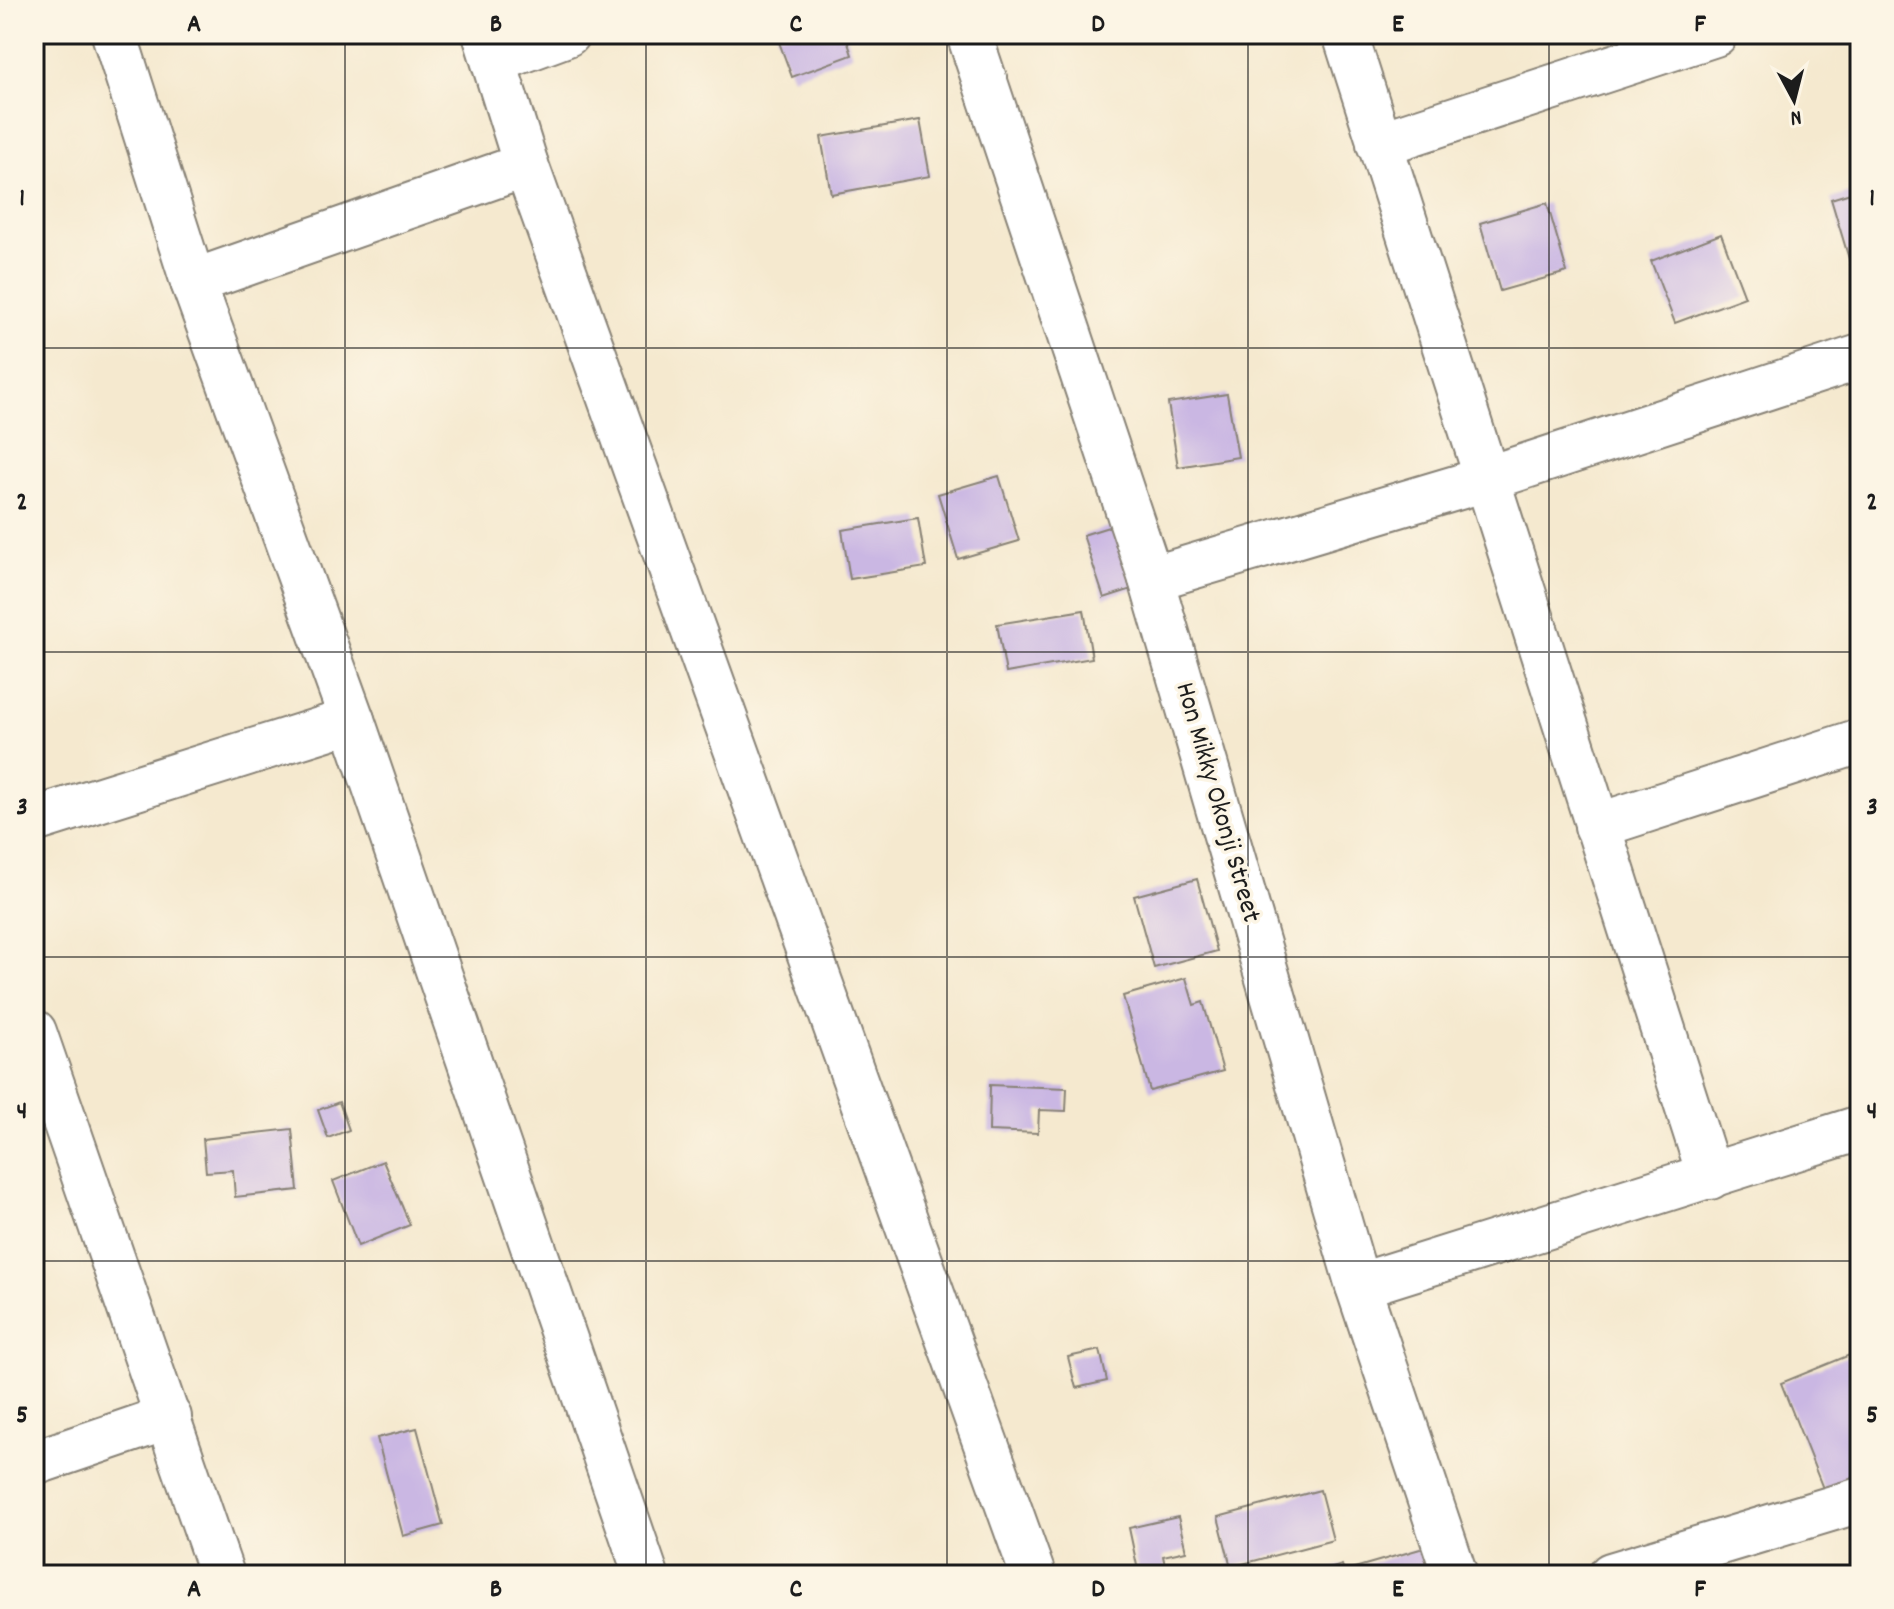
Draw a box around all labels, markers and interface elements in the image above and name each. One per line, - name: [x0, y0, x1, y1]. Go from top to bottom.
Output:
- text: A: [187, 7, 201, 44]
- text: B: [490, 7, 502, 44]
- text: C: [790, 7, 803, 44]
- text: D: [1091, 7, 1105, 44]
- text: E: [1392, 7, 1404, 44]
- text: F: [1694, 7, 1706, 44]
- north arrow: [1754, 60, 1834, 140]
- text: N: [1789, 100, 1803, 132]
- text: 1: [19, 181, 25, 218]
- text: 1: [1869, 181, 1875, 218]
- text: 2: [16, 485, 28, 522]
- text: 2: [1866, 485, 1878, 522]
- street label: Hon Mikky Okonji Street: [1163, 678, 1269, 928]
- text: 3: [16, 790, 28, 827]
- text: 3: [1866, 790, 1878, 827]
- text: 4: [17, 1094, 27, 1131]
- text: 4: [1867, 1094, 1877, 1131]
- text: 5: [16, 1398, 28, 1435]
- text: 5: [1866, 1398, 1878, 1435]
- text: A: [187, 1572, 201, 1609]
- text: B: [490, 1572, 502, 1609]
- text: C: [790, 1572, 803, 1609]
- text: D: [1091, 1572, 1105, 1609]
- text: E: [1392, 1572, 1404, 1609]
- text: F: [1694, 1572, 1706, 1609]

